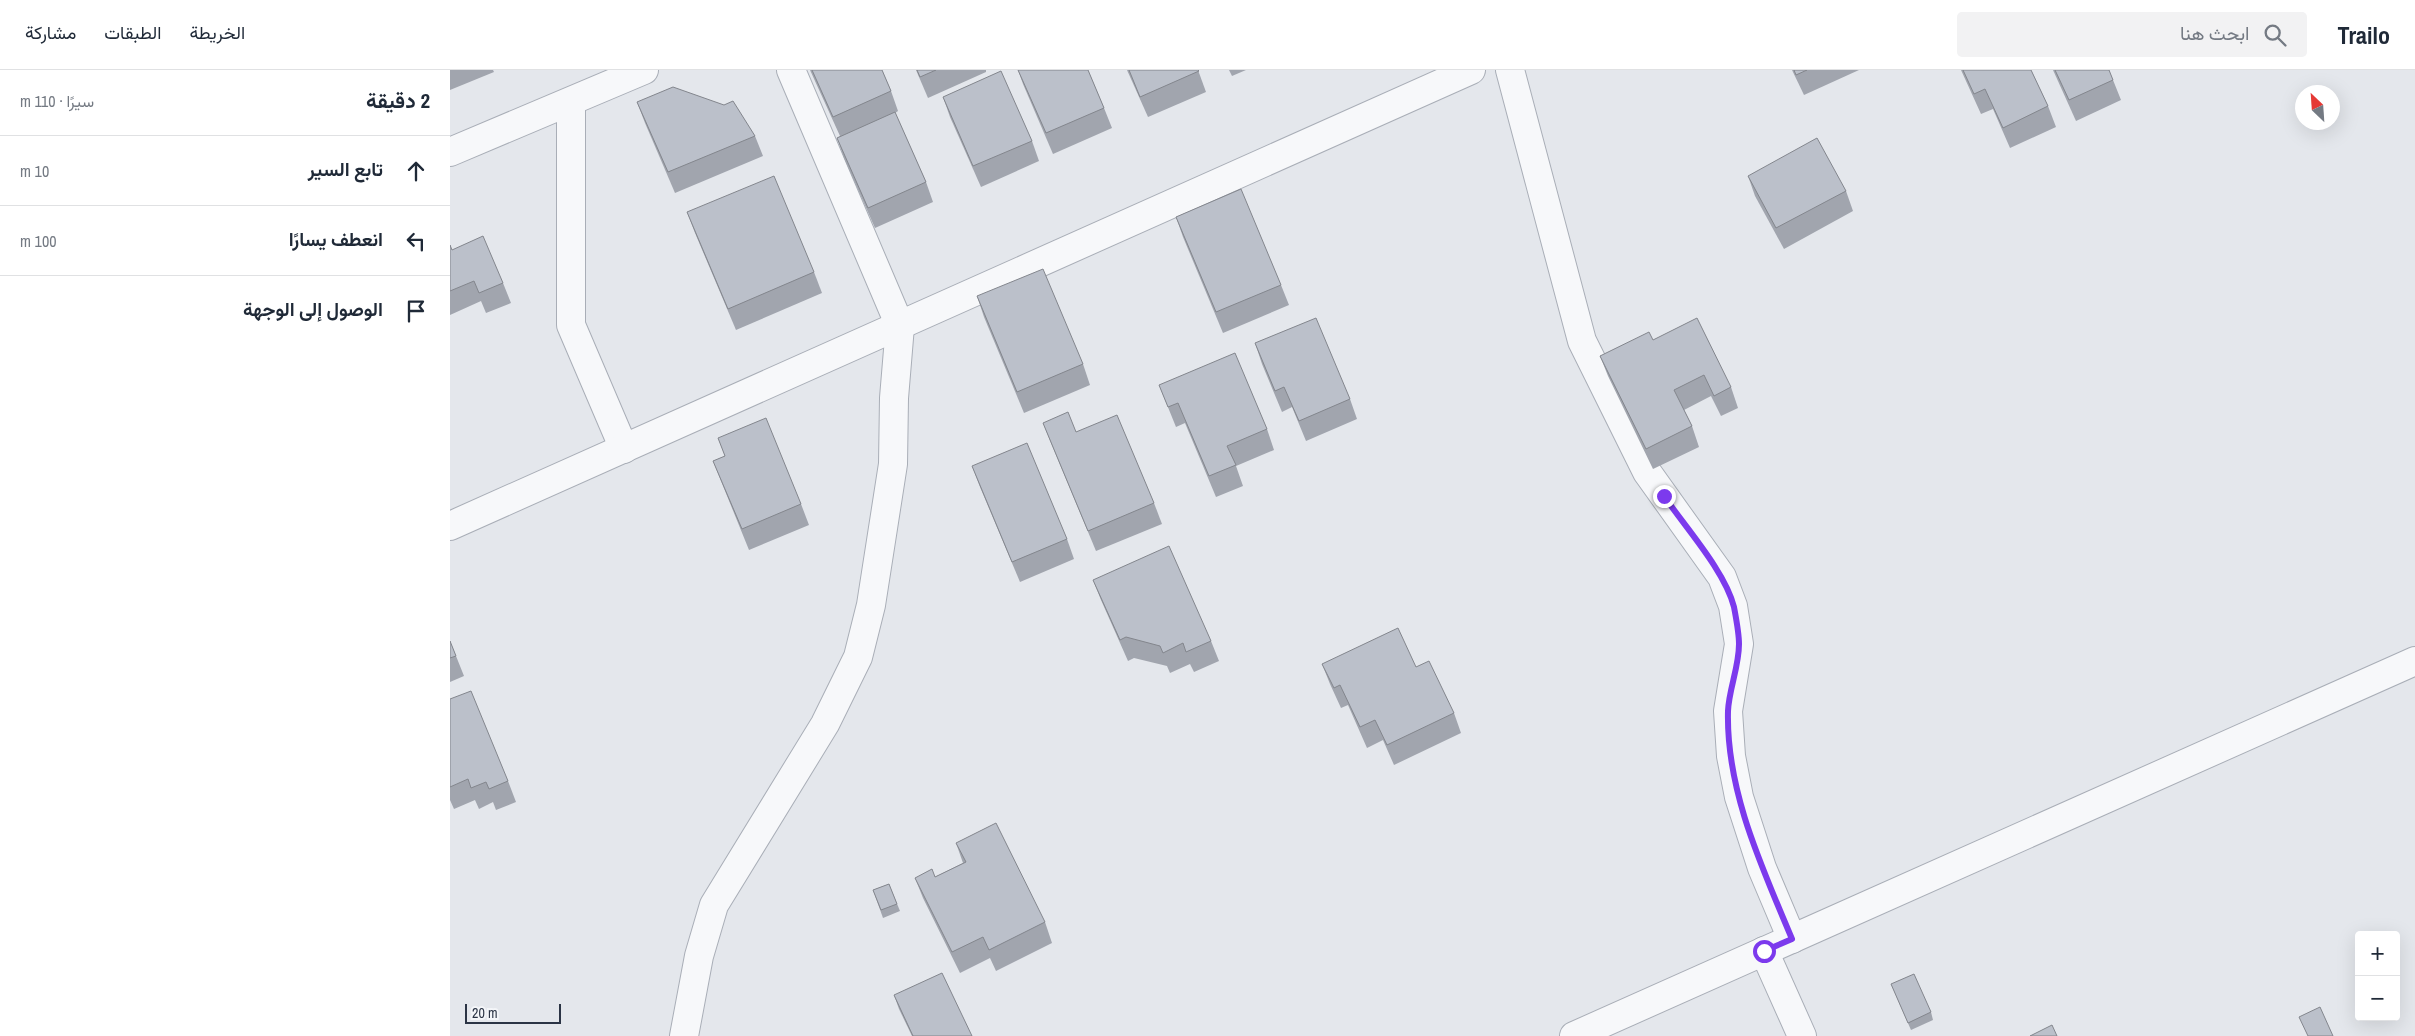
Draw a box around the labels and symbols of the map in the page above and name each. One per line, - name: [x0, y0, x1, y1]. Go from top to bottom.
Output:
- north arrow: [2295, 85, 2340, 130]
- route end: [1653, 485, 1676, 508]
- route start: [1753, 940, 1776, 963]
- scale bar: [465, 1001, 561, 1024]

